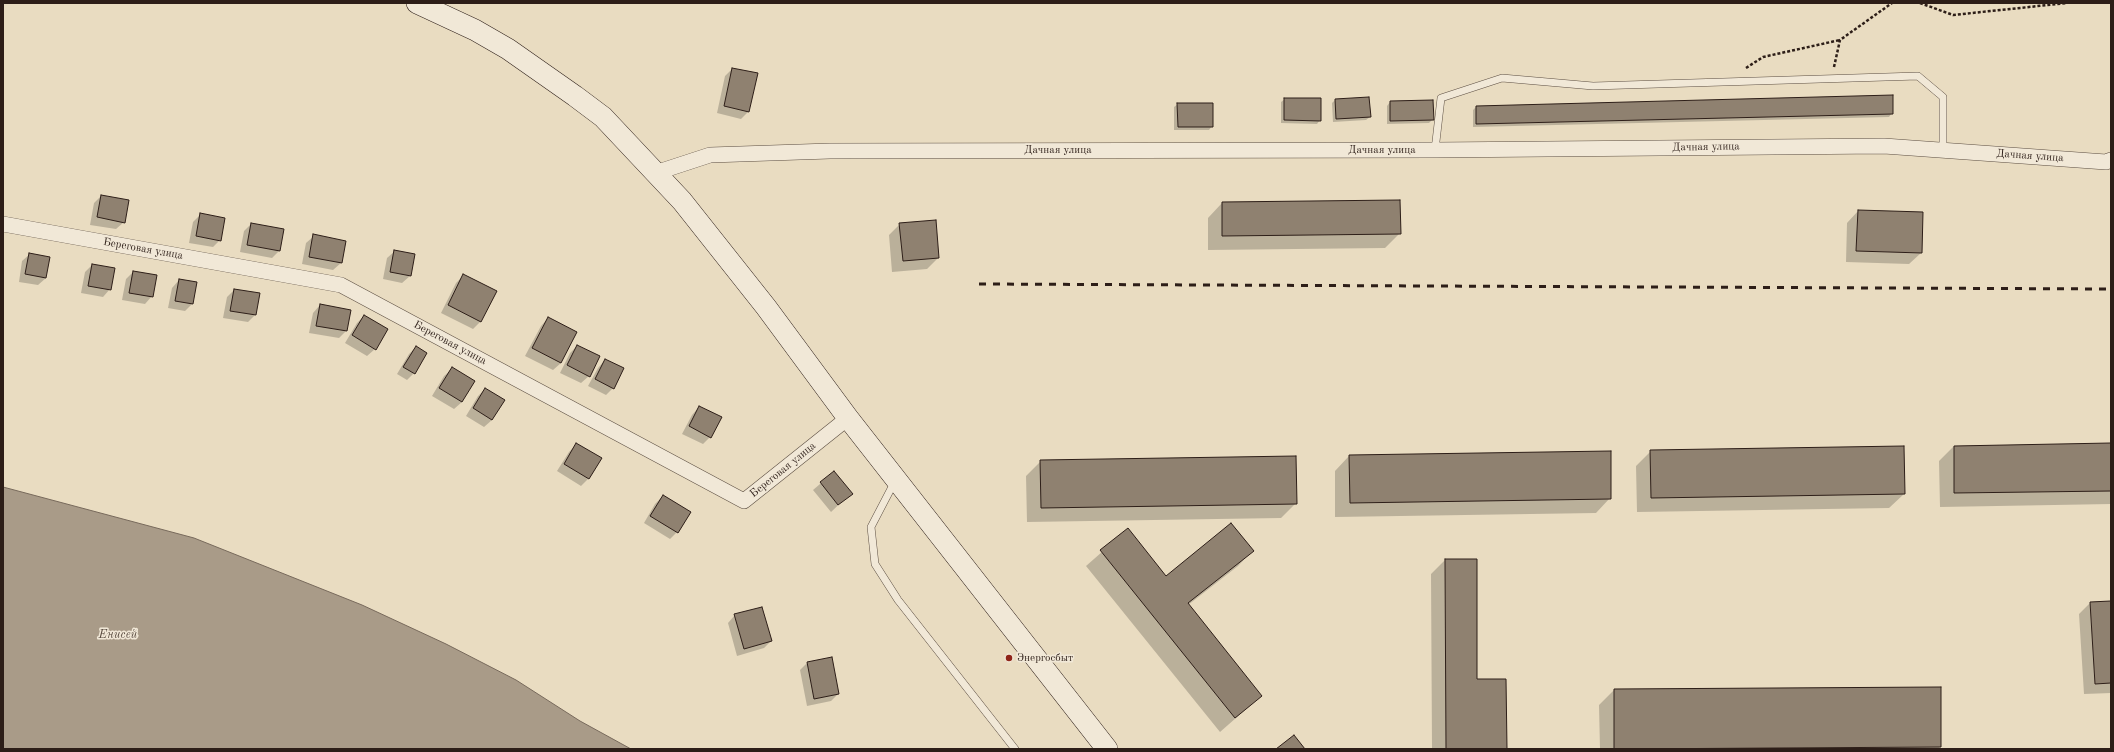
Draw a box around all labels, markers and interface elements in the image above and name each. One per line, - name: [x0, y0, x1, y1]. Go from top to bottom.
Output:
- street label: Дачная улица: [1672, 140, 1740, 154]
- street label: Дачная улица: [1024, 143, 1092, 157]
- street label: Дачная улица: [1348, 143, 1416, 157]
- street label: Дачная улица: [1996, 147, 2064, 165]
- street label: Береговая улица: [102, 235, 184, 263]
- street label: Береговая улица: [411, 318, 489, 368]
- street label: Береговая улица: [747, 439, 819, 501]
- water label: Енисей: [99, 628, 137, 642]
- place label: Энергосбыт: [1017, 651, 1073, 665]
- marker: Энергосбыт: [1004, 653, 1014, 663]

